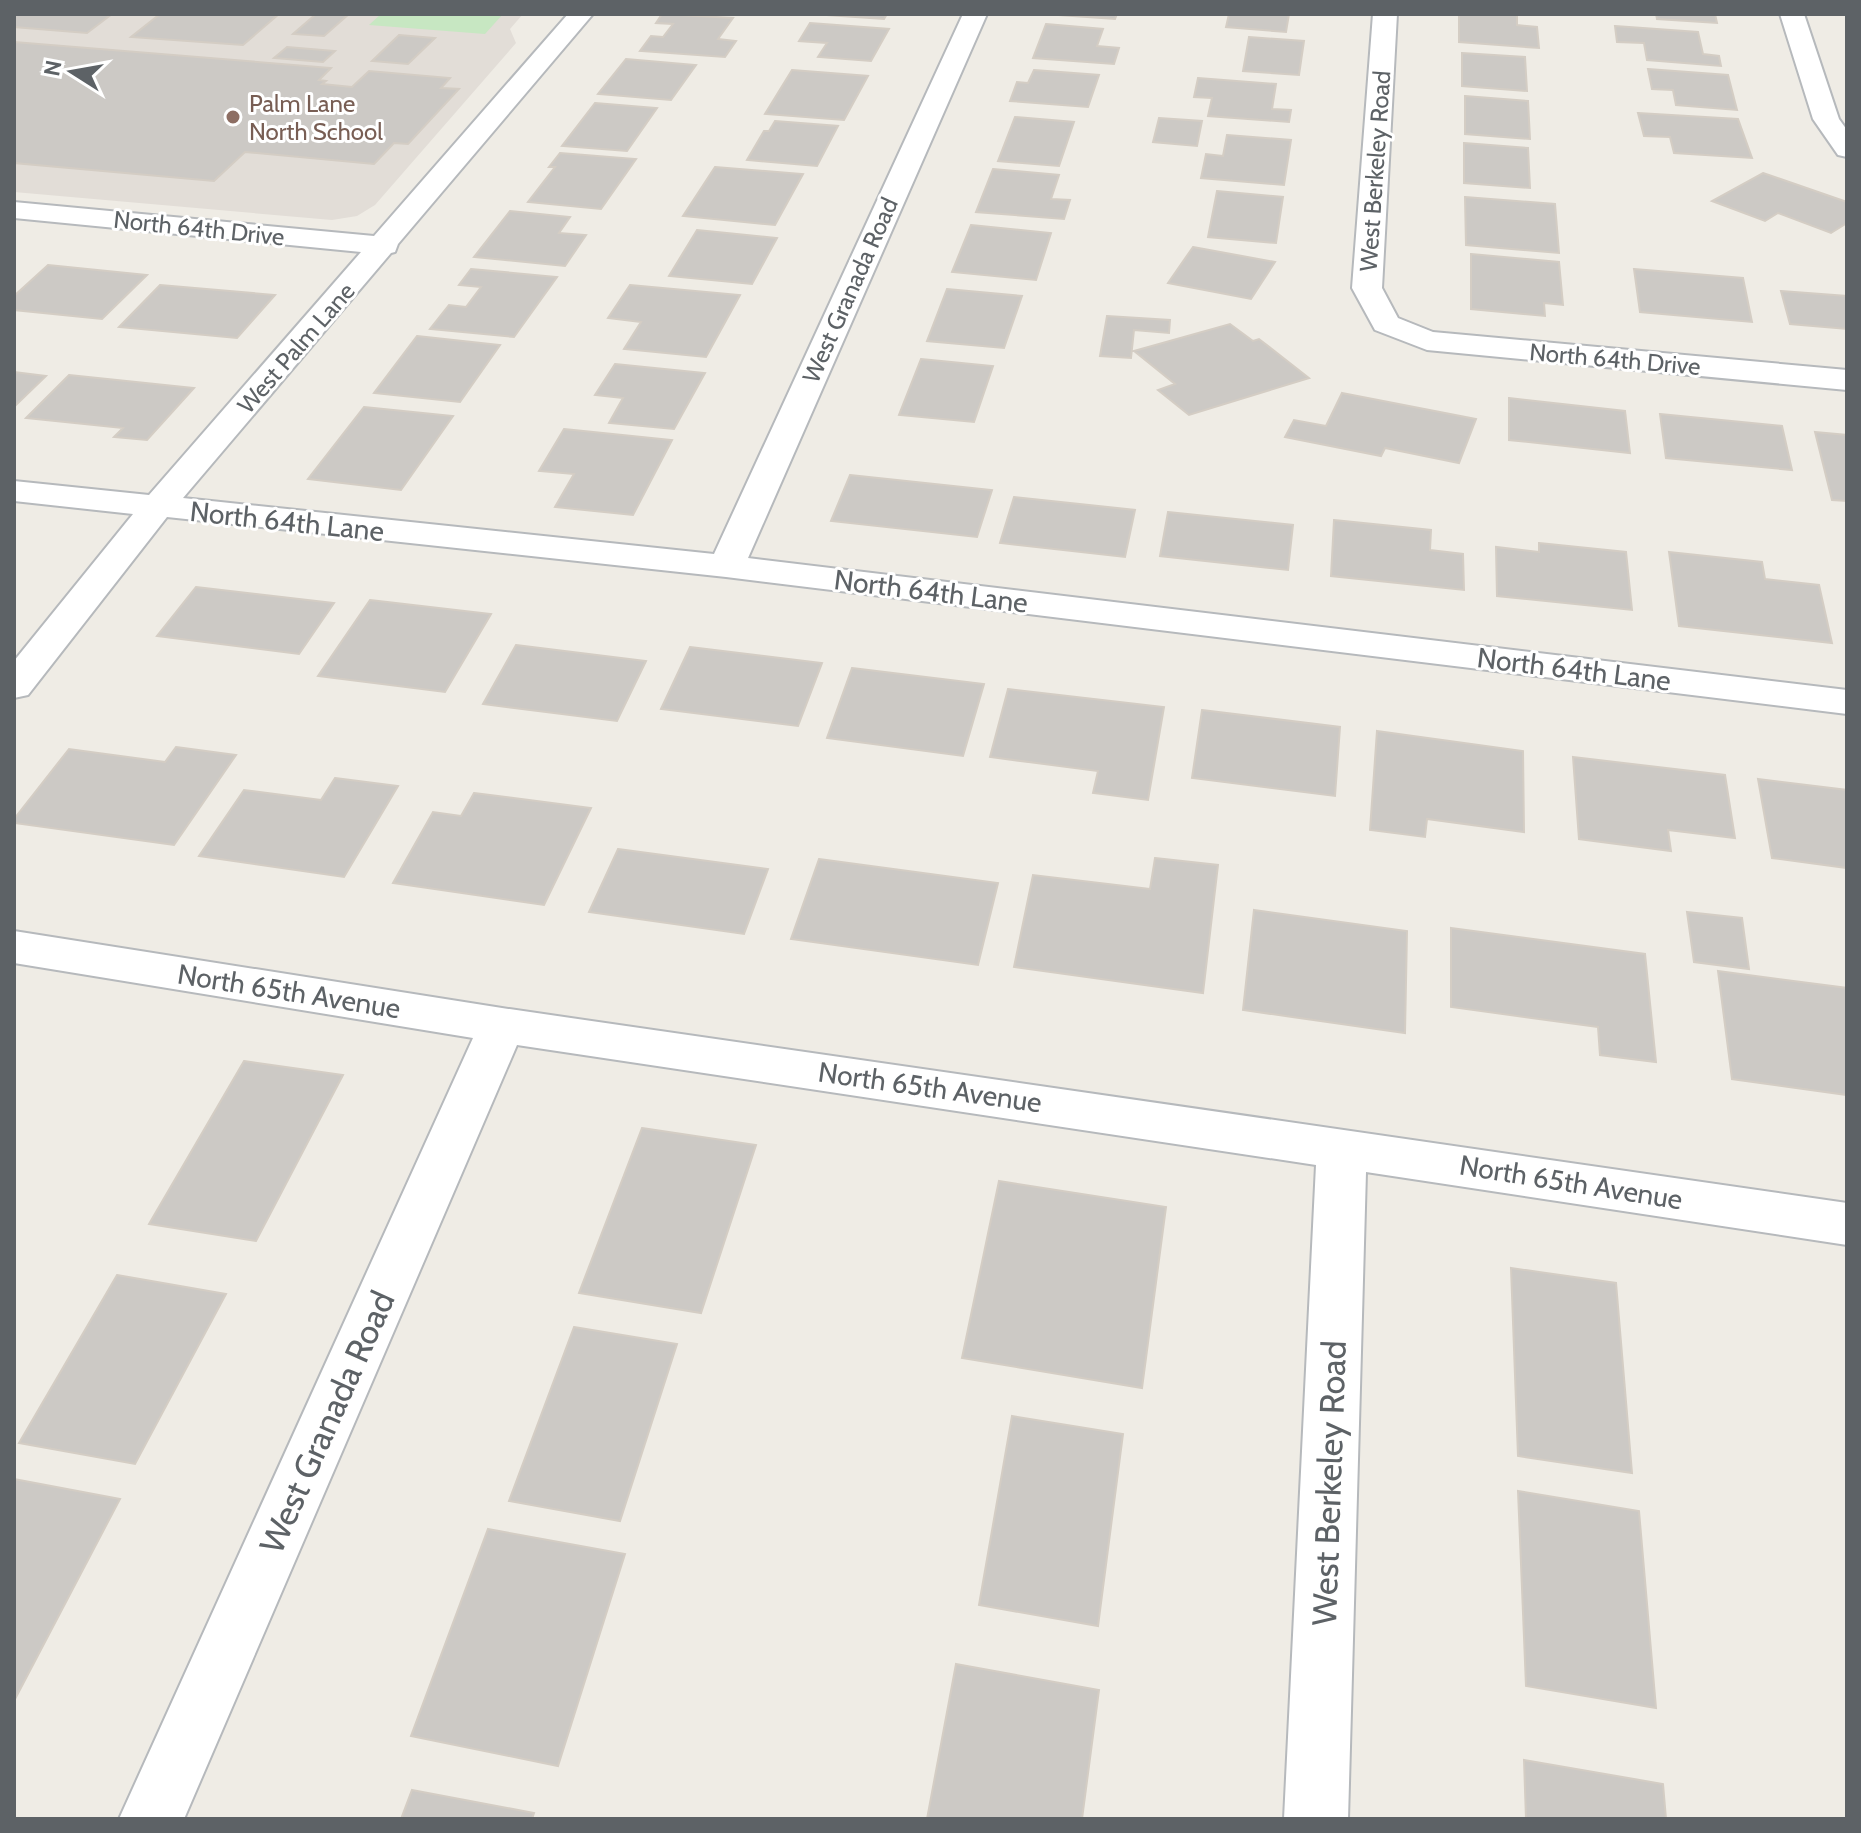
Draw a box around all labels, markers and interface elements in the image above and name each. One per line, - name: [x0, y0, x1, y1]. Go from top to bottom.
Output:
- north arrow: [32, 32, 112, 112]
- text: N: [38, 58, 68, 78]
- street label: West Berkeley Road: [1354, 69, 1396, 273]
- place label: Palm Lane North School: [249, 89, 383, 146]
- marker: Palm Lane North School: [224, 108, 242, 126]
- street label: West Granada Road: [796, 193, 904, 387]
- street label: North 64th Drive: [112, 205, 286, 251]
- street label: West Palm Lane: [231, 277, 361, 419]
- street label: North 64th Drive: [1528, 337, 1702, 381]
- street label: North 64th Lane: [188, 494, 386, 548]
- street label: North 64th Lane: [832, 562, 1030, 620]
- street label: North 64th Lane: [1475, 640, 1673, 698]
- street label: North 65th Avenue: [175, 957, 403, 1025]
- street label: North 65th Avenue: [816, 1054, 1044, 1120]
- street label: North 65th Avenue: [1457, 1148, 1685, 1216]
- street label: West Granada Road: [250, 1284, 404, 1560]
- street label: West Berkeley Road: [1303, 1340, 1355, 1626]

